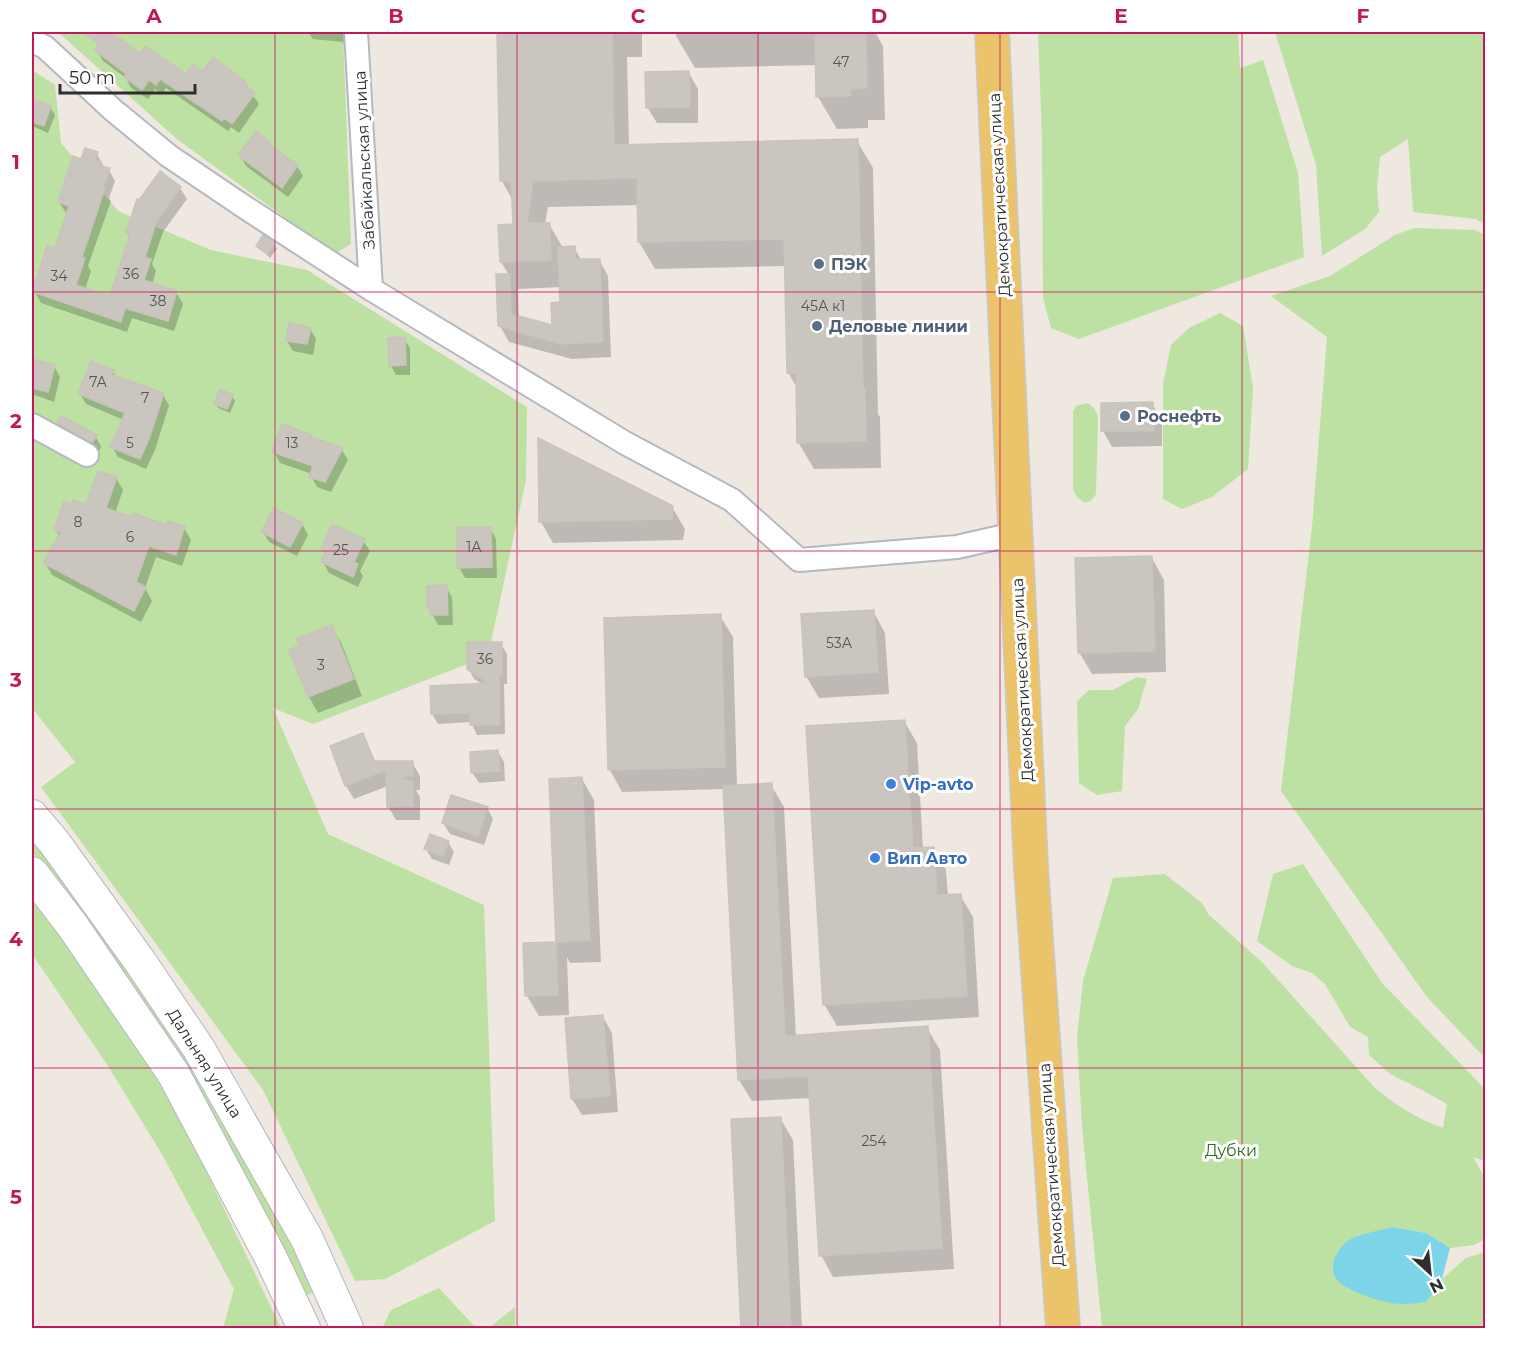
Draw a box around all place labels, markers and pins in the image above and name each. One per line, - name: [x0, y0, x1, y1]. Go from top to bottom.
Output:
- place label: ПЭК: [831, 255, 867, 274]
- marker: ПЭК: [812, 257, 826, 271]
- place label: Деловые линии: [829, 317, 968, 336]
- marker: Деловые линии: [810, 319, 824, 333]
- place label: Роснефть: [1137, 407, 1222, 426]
- marker: Роснефть: [1118, 409, 1132, 423]
- place label: Vip-avto: [902, 775, 974, 794]
- marker: Vip-avto: [884, 777, 898, 791]
- place label: Вип Авто: [887, 849, 967, 868]
- marker: Вип Авто: [868, 851, 882, 865]

